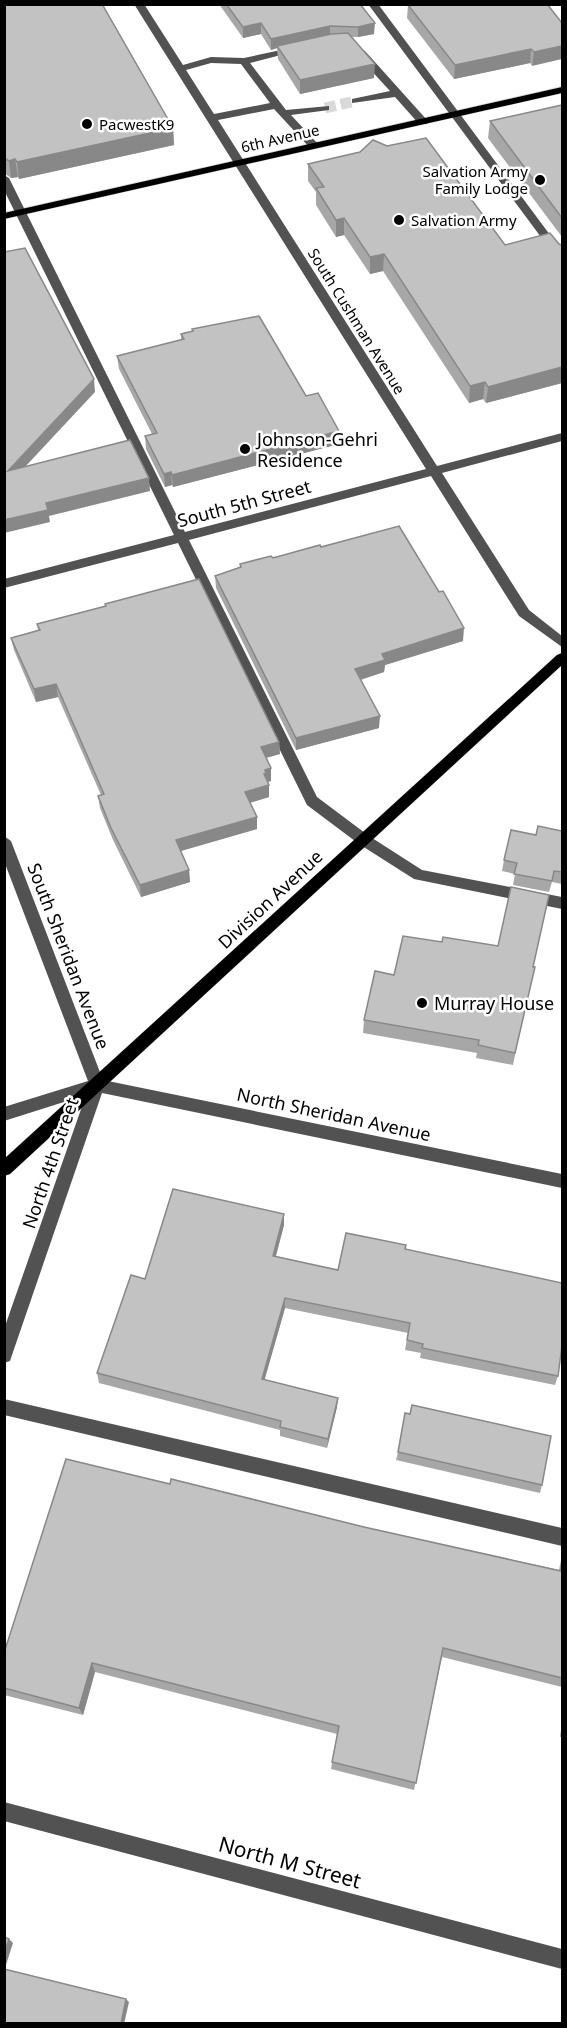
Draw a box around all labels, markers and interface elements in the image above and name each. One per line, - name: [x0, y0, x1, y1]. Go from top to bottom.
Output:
- place label: PacwestK9: [99, 114, 174, 134]
- marker: PacwestK9: [80, 117, 94, 131]
- street label: 6th Avenue: [239, 119, 321, 157]
- place label: Salvation Army Family Lodge: [422, 161, 528, 198]
- marker: Salvation Army Family Lodge: [533, 173, 547, 187]
- place label: Salvation Army: [411, 210, 517, 230]
- marker: Salvation Army: [392, 213, 406, 227]
- street label: South Cushman Avenue: [304, 244, 410, 398]
- place label: Johnson-Gehri Residence: [255, 427, 378, 472]
- marker: Johnson-Gehri Residence: [238, 442, 252, 456]
- street label: South 5th Street: [175, 474, 314, 532]
- street label: Division Avenue: [213, 844, 327, 954]
- street label: South Sheridan Avenue: [22, 859, 116, 1053]
- place label: Murray House: [434, 991, 554, 1015]
- marker: Murray House: [415, 996, 429, 1010]
- street label: North Sheridan Avenue: [235, 1082, 433, 1146]
- street label: North 4th Street: [16, 1094, 84, 1232]
- street label: North M Street: [216, 1830, 365, 1895]

